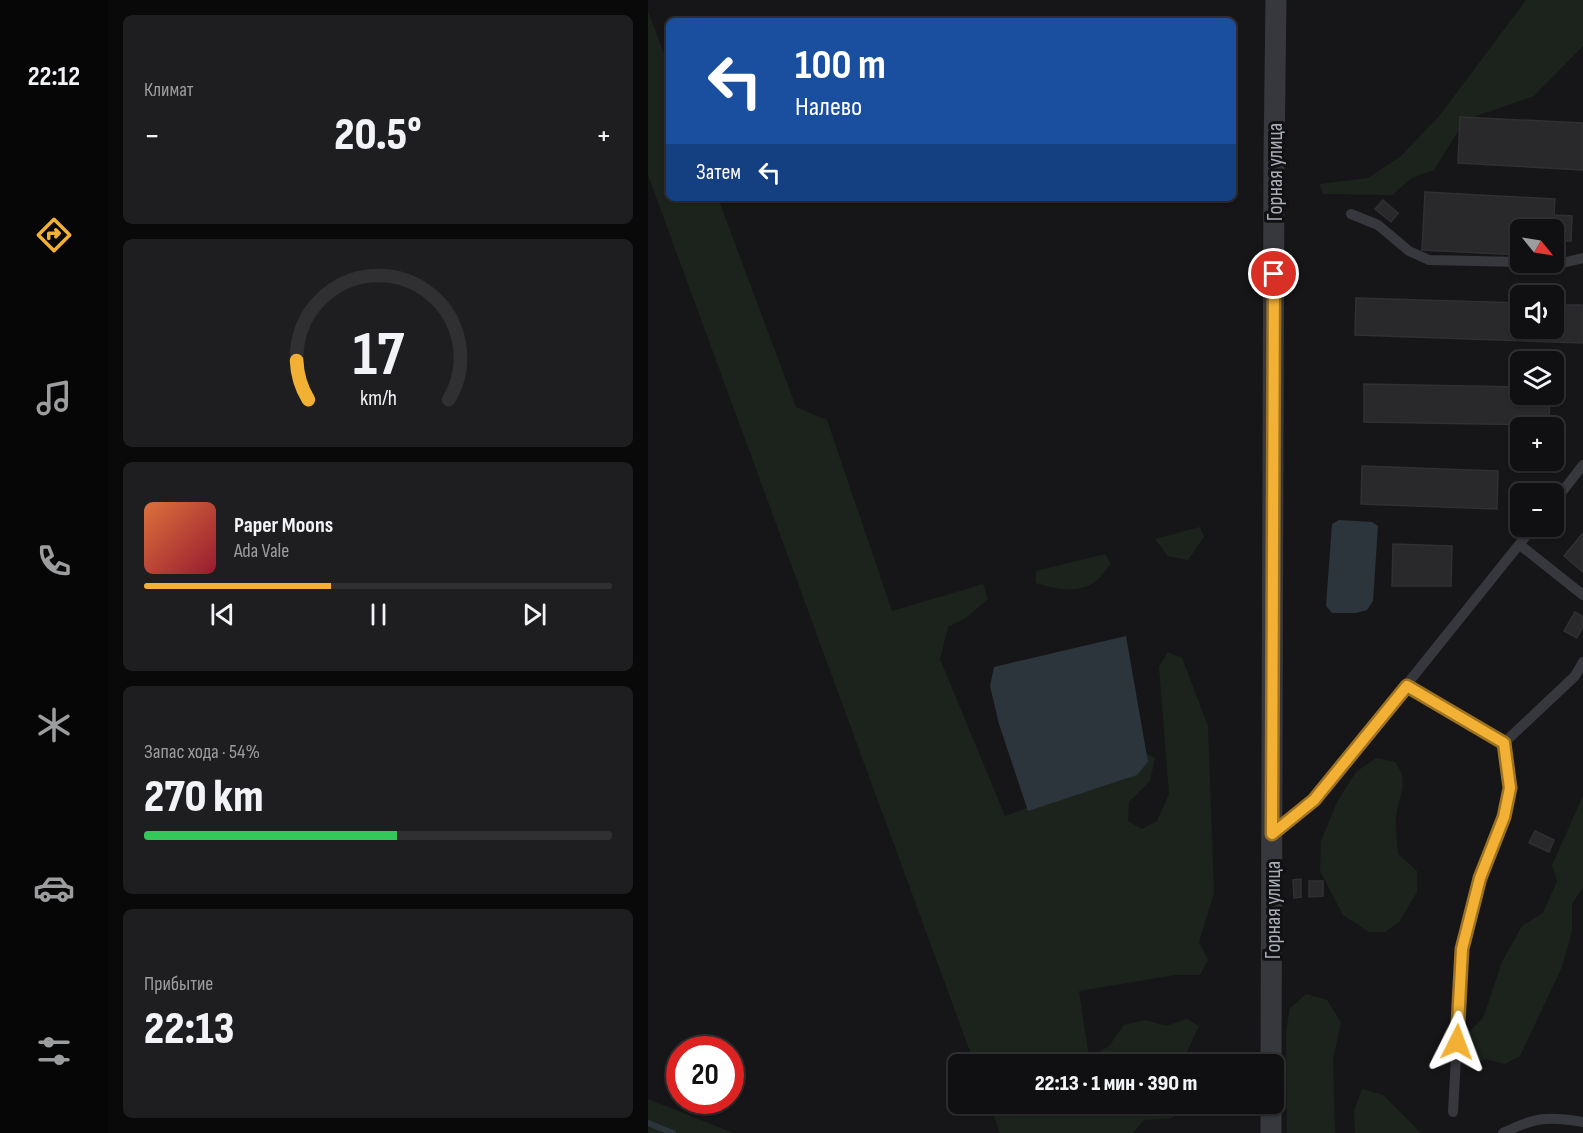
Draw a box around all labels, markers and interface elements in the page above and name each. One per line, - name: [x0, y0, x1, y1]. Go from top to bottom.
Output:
- text: 100 m: [795, 40, 886, 91]
- icon: left: [696, 42, 774, 120]
- text: 22:12: [28, 61, 80, 93]
- text: Климат: [144, 78, 194, 102]
- text: Налево: [795, 91, 862, 123]
- text: 20.5°: [334, 108, 422, 163]
- text: −: [144, 116, 160, 156]
- text: +: [596, 116, 612, 156]
- street label: Горная улица: [1262, 123, 1289, 221]
- icon: left: [753, 156, 786, 189]
- text: Затем: [696, 159, 741, 186]
- icon: directions: [33, 214, 75, 256]
- north arrow: [1510, 219, 1564, 273]
- map controls: [1510, 219, 1564, 537]
- pin: [1248, 248, 1299, 299]
- icon: arrive: [1257, 257, 1290, 290]
- button: sound: [1510, 285, 1564, 339]
- text: 17: [352, 318, 404, 393]
- button: layers: [1510, 351, 1564, 405]
- icon: music: [33, 377, 75, 419]
- text: km/h: [359, 386, 397, 411]
- button: +: [1510, 417, 1564, 471]
- button: −: [1510, 483, 1564, 537]
- text: Paper Moons: [234, 512, 333, 539]
- text: Ada Vale: [234, 539, 289, 563]
- icon: phone: [33, 540, 75, 582]
- icon: previous: [206, 598, 239, 631]
- icon: pause: [362, 598, 395, 631]
- icon: next: [518, 598, 551, 631]
- icon: climate: [33, 704, 75, 746]
- text: Запас хода · 54%: [144, 740, 260, 764]
- text: 270 km: [144, 770, 263, 825]
- street label: Горная улица: [1260, 861, 1287, 959]
- icon: car: [33, 867, 75, 909]
- text: Прибытие: [144, 972, 213, 996]
- text: 22:13: [144, 1002, 234, 1057]
- position arrow: [1425, 1010, 1489, 1074]
- icon: filters: [33, 1030, 75, 1072]
- speed limit sign: 20: [666, 1036, 744, 1114]
- text: 22:13 · 1 мин · 390 m: [1035, 1070, 1197, 1097]

